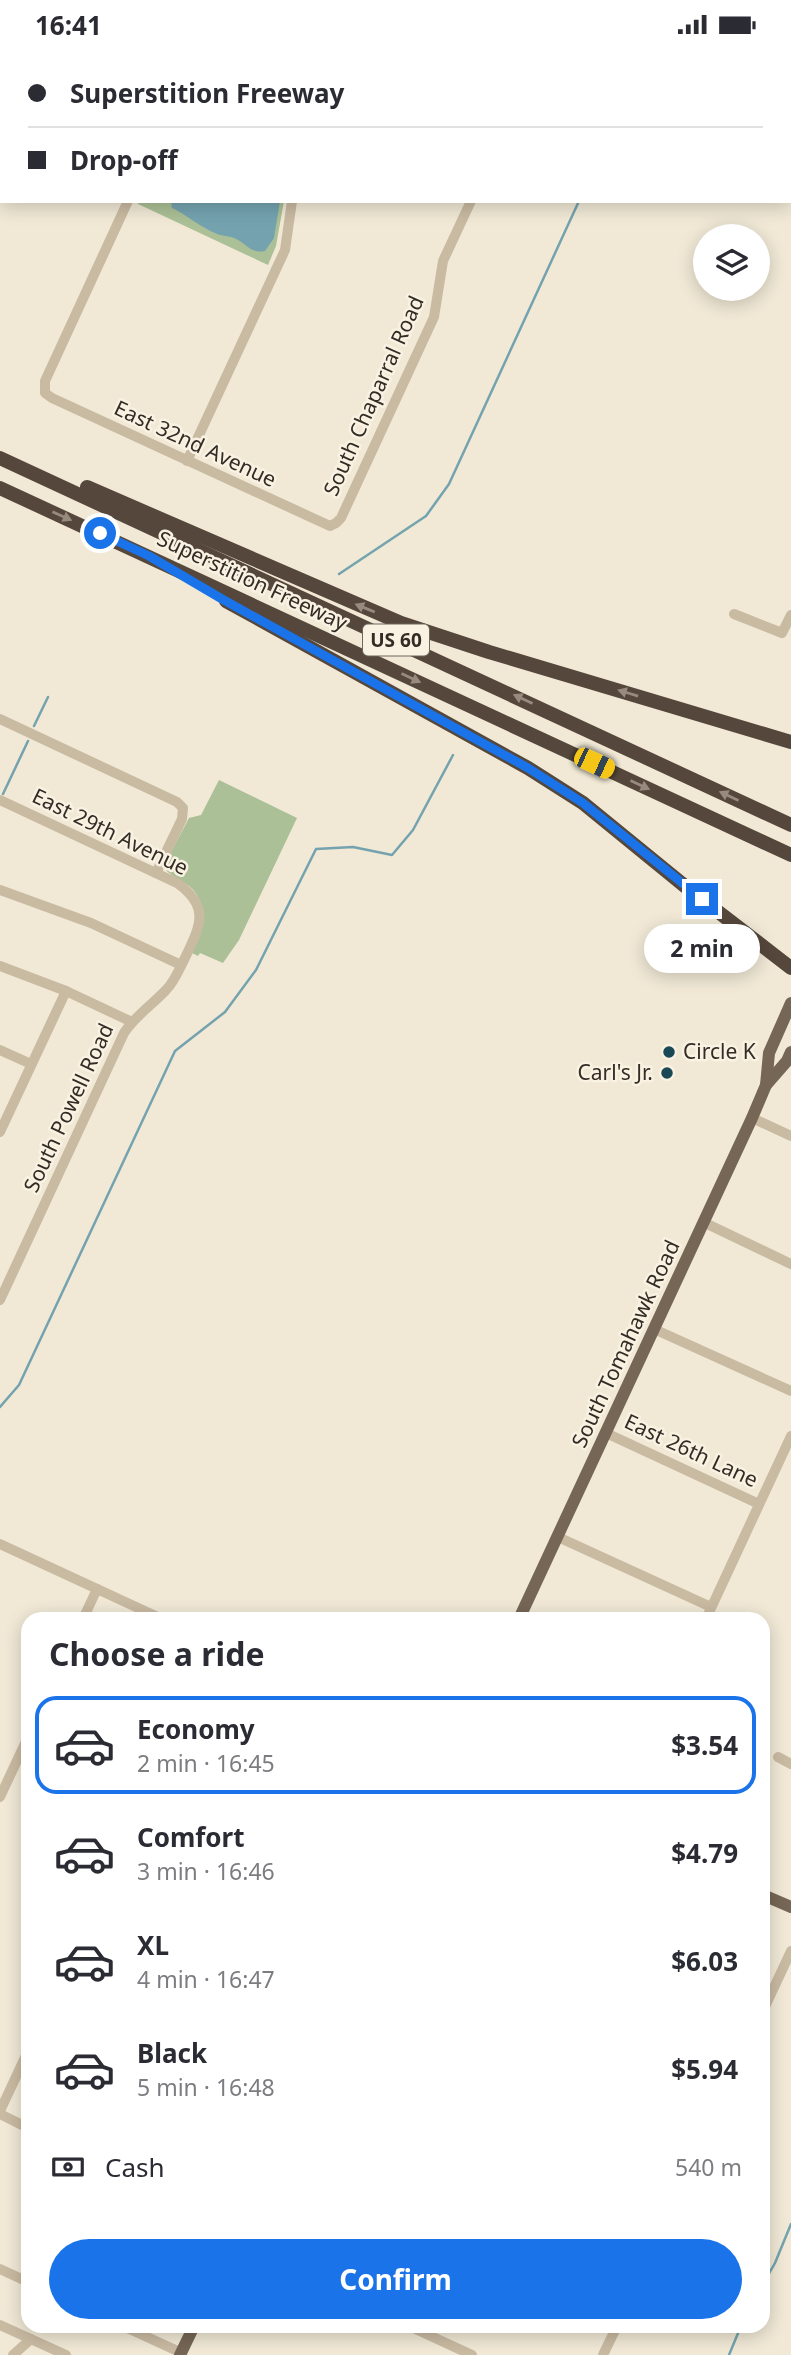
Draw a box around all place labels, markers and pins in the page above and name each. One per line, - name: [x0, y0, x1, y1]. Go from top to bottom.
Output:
- place label: Circle K: [683, 1037, 756, 1065]
- marker: Circle K: [661, 1044, 677, 1060]
- place label: Carl's Jr.: [578, 1058, 653, 1086]
- marker: Carl's Jr.: [659, 1065, 675, 1081]

